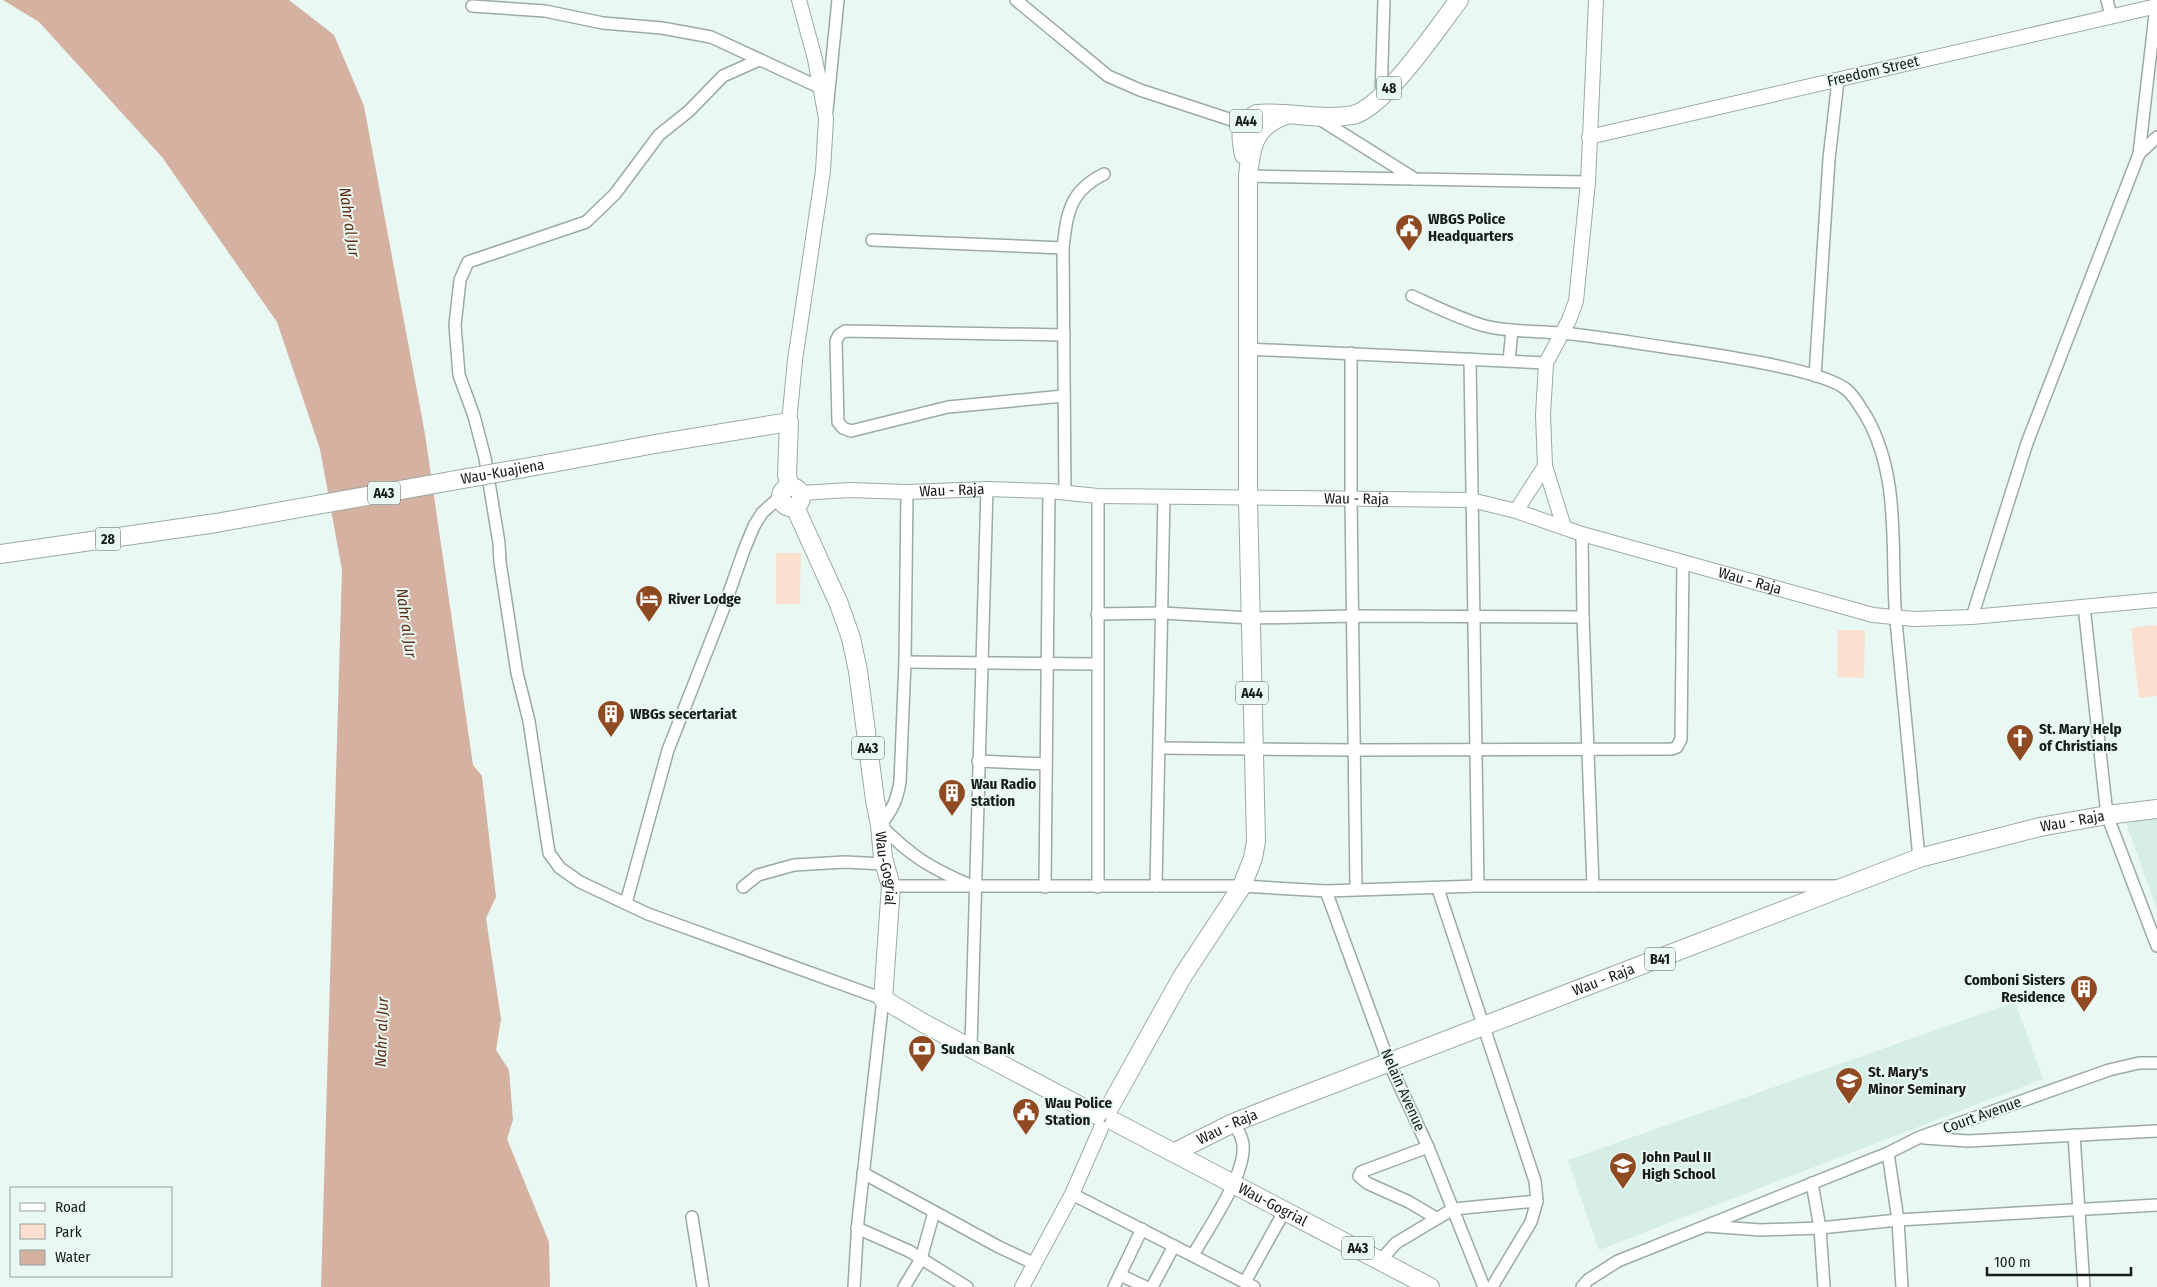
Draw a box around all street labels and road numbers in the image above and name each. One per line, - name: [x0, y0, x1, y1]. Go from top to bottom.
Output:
- street label: Freedom Street: [1825, 52, 1921, 90]
- road number: 48: [1376, 76, 1402, 100]
- road number: A44: [1230, 110, 1262, 132]
- street label: Wau-Kuajiena: [459, 456, 546, 488]
- street label: Wau - Raja: [919, 480, 985, 501]
- road number: A43: [368, 482, 400, 504]
- street label: Wau - Raja: [1324, 489, 1389, 508]
- road number: 28: [96, 528, 120, 550]
- street label: Wau - Raja: [1716, 563, 1784, 598]
- road number: A44: [1236, 681, 1268, 704]
- road number: A43: [852, 736, 884, 760]
- street label: Wau - Raja: [2039, 807, 2106, 836]
- street label: Wau-Gogrial: [872, 831, 900, 906]
- road number: B41: [1645, 948, 1675, 971]
- street label: Wau - Raja: [1570, 960, 1637, 1000]
- street label: Nelain Avenue: [1377, 1046, 1429, 1134]
- street label: Court Avenue: [1940, 1093, 2024, 1137]
- street label: Wau - Raja: [1194, 1105, 1260, 1149]
- street label: Wau-Gogrial: [1235, 1179, 1310, 1230]
- road number: A43: [1342, 1236, 1374, 1260]

